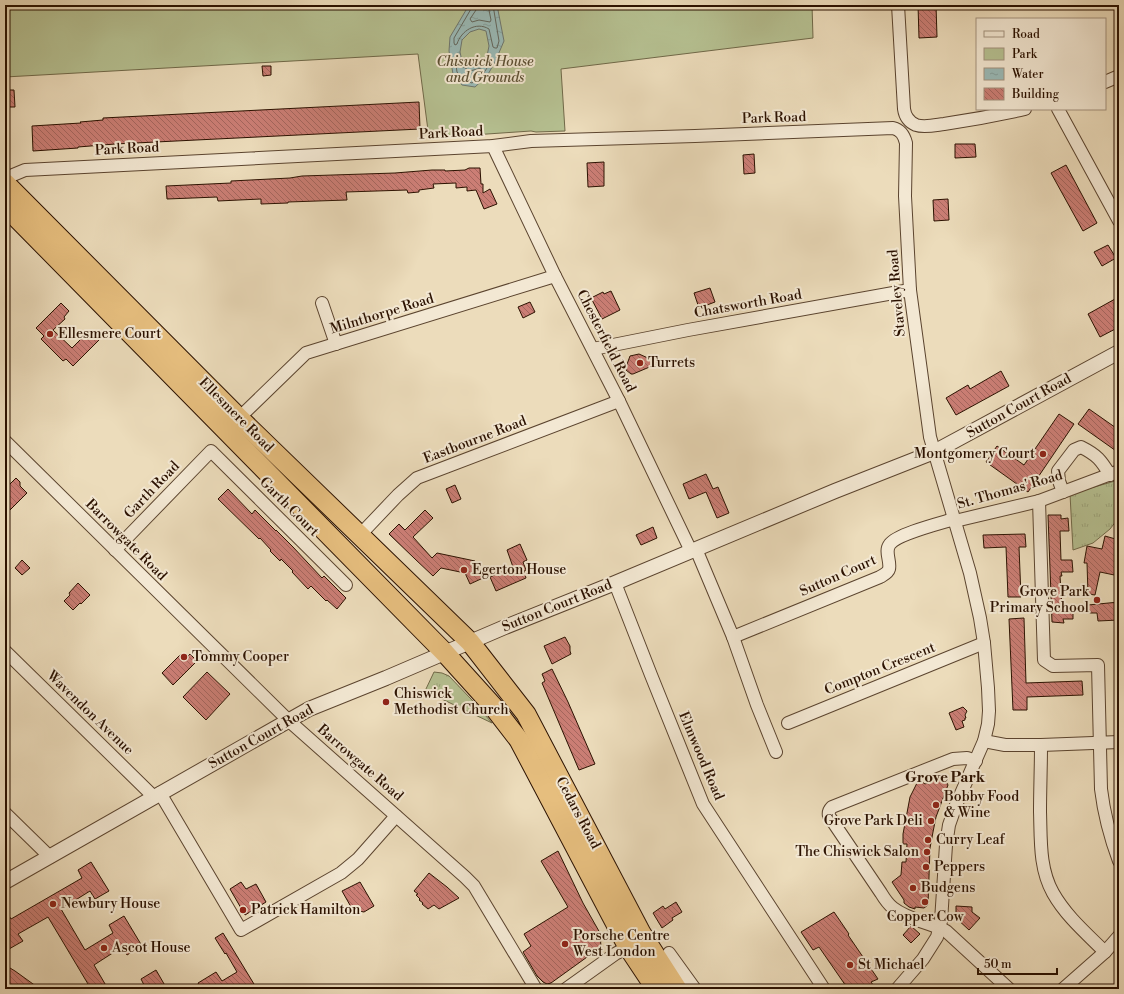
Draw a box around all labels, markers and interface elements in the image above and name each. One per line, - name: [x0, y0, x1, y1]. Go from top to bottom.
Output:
- legend: [976, 18, 1106, 110]
- text: Road: [1012, 27, 1040, 42]
- text: Park: [1012, 47, 1038, 62]
- park label: Chiswick House and Grounds: [437, 53, 534, 87]
- text: Water: [1011, 67, 1044, 82]
- text: Building: [1011, 87, 1060, 102]
- street label: Park Road: [741, 108, 807, 128]
- street label: Park Road: [418, 122, 484, 144]
- street label: Park Road: [94, 138, 160, 160]
- street label: Staveley Road: [884, 249, 910, 337]
- street label: Chatsworth Road: [693, 286, 803, 322]
- street label: Chesterfield Road: [572, 287, 640, 395]
- street label: Milnthorpe Road: [328, 290, 436, 338]
- place label: Ellesmere Court: [58, 325, 161, 343]
- marker: Ellesmere Court: [45, 329, 55, 339]
- place label: Turrets: [648, 354, 695, 372]
- marker: Turrets: [635, 358, 645, 368]
- street label: Sutton Court Road: [963, 370, 1075, 442]
- street label: Ellesmere Road: [195, 374, 277, 456]
- street label: Eastbourne Road: [421, 412, 529, 468]
- place label: Montgomery Court: [914, 445, 1035, 463]
- marker: Montgomery Court: [1038, 449, 1048, 459]
- street label: Garth Road: [120, 458, 184, 522]
- street label: St. Thomas' Road: [955, 466, 1065, 514]
- street label: Garth Court: [255, 473, 323, 541]
- street label: Barrowgate Road: [81, 495, 171, 585]
- street label: Sutton Court: [797, 551, 879, 601]
- place label: Egerton House: [472, 561, 566, 579]
- marker: Egerton House: [459, 565, 469, 575]
- street label: Sutton Court Road: [499, 576, 615, 636]
- place label: Grove Park Primary School: [990, 583, 1090, 617]
- marker: Grove Park Primary School: [1092, 595, 1102, 605]
- street label: Compton Crescent: [822, 639, 938, 699]
- place label: Tommy Cooper: [192, 648, 289, 666]
- marker: Tommy Cooper: [179, 652, 189, 662]
- street label: Wavendon Avenue: [42, 666, 137, 759]
- place label: Chiswick Methodist Church: [394, 685, 509, 719]
- marker: Chiswick Methodist Church: [381, 697, 391, 707]
- street label: Sutton Court Road: [205, 701, 317, 773]
- street label: Elmwood Road: [674, 709, 728, 803]
- street label: Barrowgate Road: [313, 720, 407, 805]
- district label: Grove Park: [905, 768, 986, 787]
- street label: Cedars Road: [551, 774, 605, 852]
- place label: Bobby Food & Wine: [943, 788, 1019, 822]
- marker: Bobby Food & Wine: [931, 800, 941, 810]
- place label: Grove Park Deli: [824, 812, 923, 830]
- marker: Grove Park Deli: [926, 816, 936, 826]
- place label: Curry Leaf: [936, 831, 1006, 849]
- marker: Curry Leaf: [923, 835, 933, 845]
- place label: The Chiswick Salon: [795, 843, 920, 861]
- marker: The Chiswick Salon: [922, 847, 932, 857]
- place label: Peppers: [934, 858, 985, 876]
- marker: Peppers: [921, 862, 931, 872]
- place label: Budgens: [920, 879, 975, 897]
- marker: Budgens: [908, 883, 918, 893]
- place label: Newbury House: [61, 895, 160, 913]
- marker: Copper Cow: [920, 897, 930, 907]
- marker: Newbury House: [48, 899, 58, 909]
- place label: Patrick Hamilton: [251, 901, 361, 919]
- marker: Patrick Hamilton: [238, 905, 248, 915]
- place label: Copper Cow: [887, 908, 964, 926]
- place label: Porsche Centre West London: [572, 927, 670, 961]
- place label: Ascot House: [111, 939, 191, 957]
- marker: Porsche Centre West London: [560, 939, 570, 949]
- marker: Ascot House: [99, 943, 109, 953]
- scale bar: [978, 950, 1057, 976]
- place label: St Michael: [858, 956, 924, 974]
- text: 50 m: [984, 957, 1012, 972]
- marker: St Michael: [845, 960, 855, 970]

